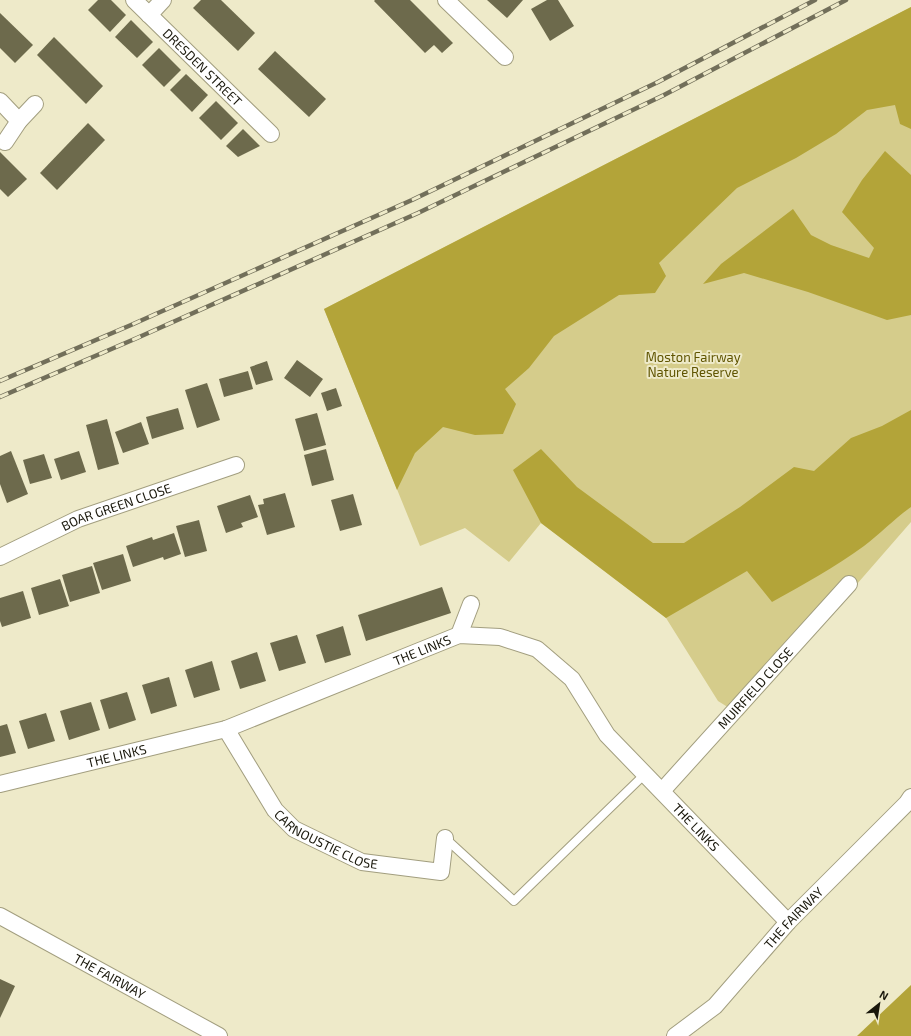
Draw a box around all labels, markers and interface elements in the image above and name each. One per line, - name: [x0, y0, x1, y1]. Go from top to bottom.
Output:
- street label: DRESDEN STREET: [160, 25, 246, 110]
- park label: Moston Fairway Nature Reserve: [645, 349, 741, 380]
- street label: BOAR GREEN CLOSE: [59, 480, 173, 534]
- street label: THE LINKS: [391, 631, 453, 669]
- street label: MUIRFIELD CLOSE: [714, 644, 796, 732]
- street label: THE LINKS: [85, 741, 148, 771]
- street label: THE LINKS: [669, 800, 723, 854]
- street label: CARNOUSTIE CLOSE: [271, 806, 379, 872]
- street label: THE FAIRWAY: [760, 883, 827, 952]
- street label: THE FAIRWAY: [71, 950, 149, 1002]
- north arrow: [859, 984, 899, 1024]
- text: N: [878, 987, 891, 1003]

